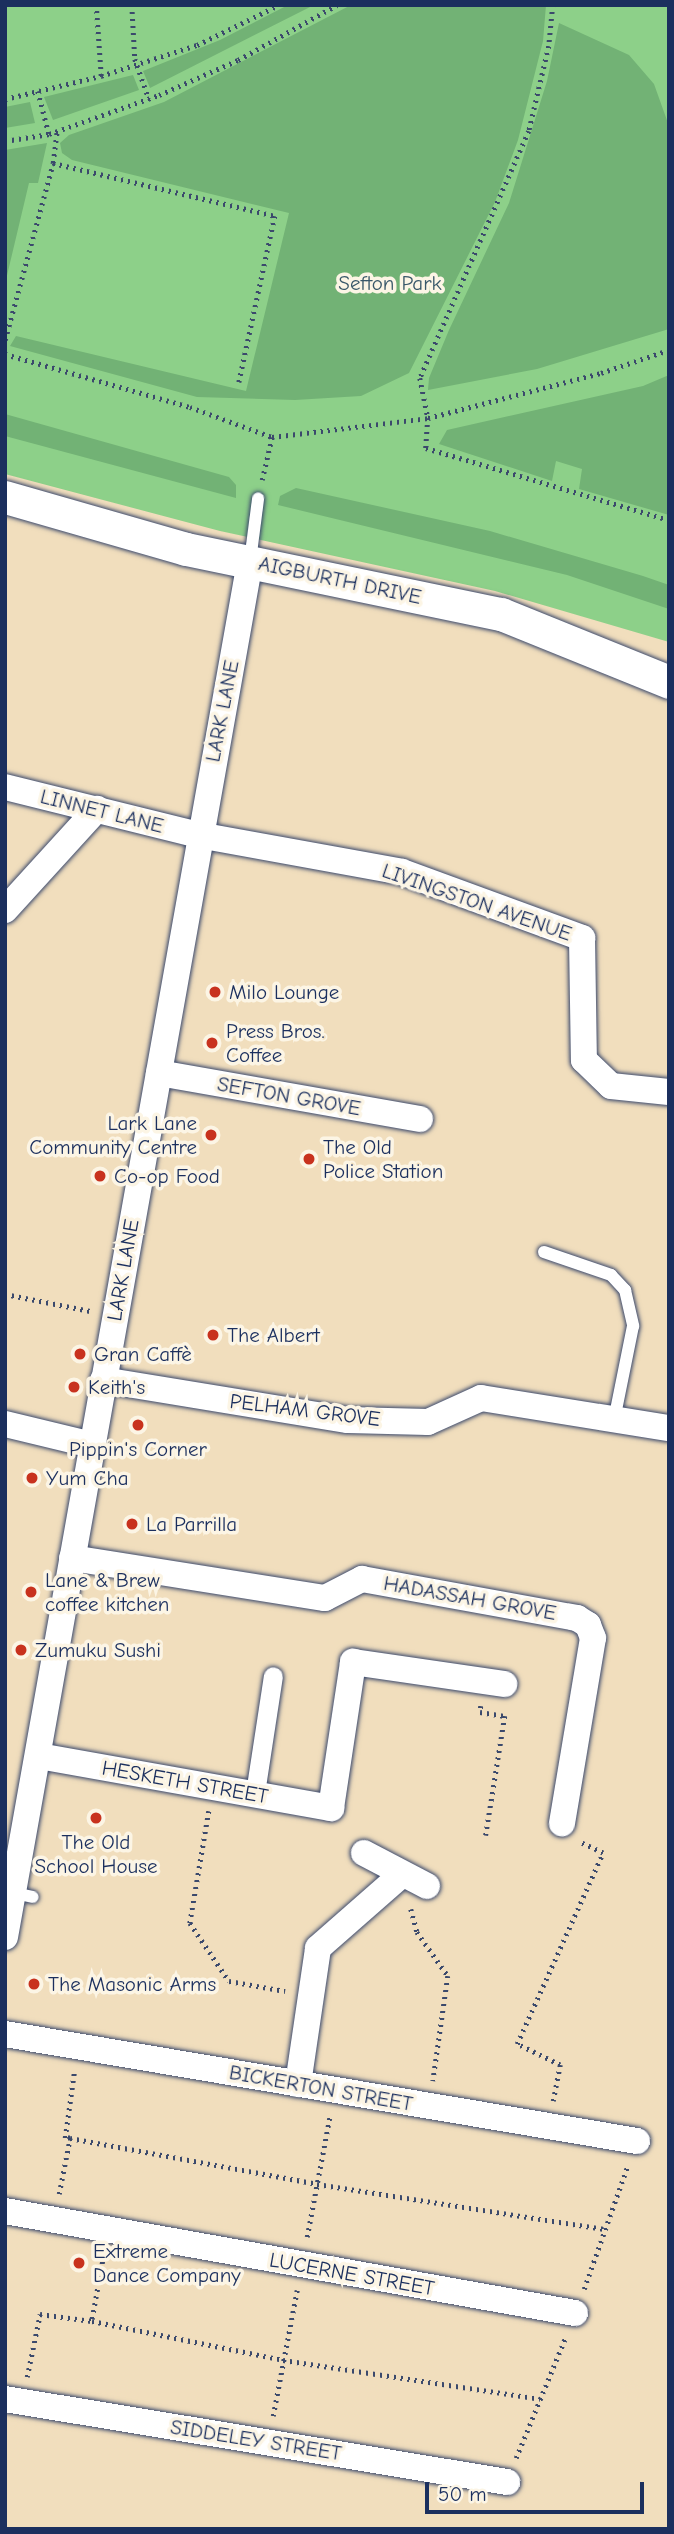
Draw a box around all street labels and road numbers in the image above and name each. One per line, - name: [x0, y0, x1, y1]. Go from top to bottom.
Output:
- street label: AIGBURTH DRIVE: [256, 550, 424, 610]
- street label: LARK LANE: [200, 658, 244, 764]
- street label: LINNET LANE: [38, 784, 166, 838]
- street label: LIVINGSTON AVENUE: [379, 858, 575, 946]
- street label: SEFTON GROVE: [215, 1071, 363, 1121]
- street label: LARK LANE: [102, 1217, 144, 1323]
- street label: PELHAM GROVE: [228, 1388, 382, 1432]
- street label: HADASSAH GROVE: [382, 1570, 558, 1626]
- street label: HESKETH STREET: [100, 1755, 270, 1809]
- street label: BICKERTON STREET: [227, 2059, 415, 2117]
- street label: LUCERNE STREET: [267, 2247, 437, 2301]
- street label: SIDDELEY STREET: [169, 2414, 343, 2466]

